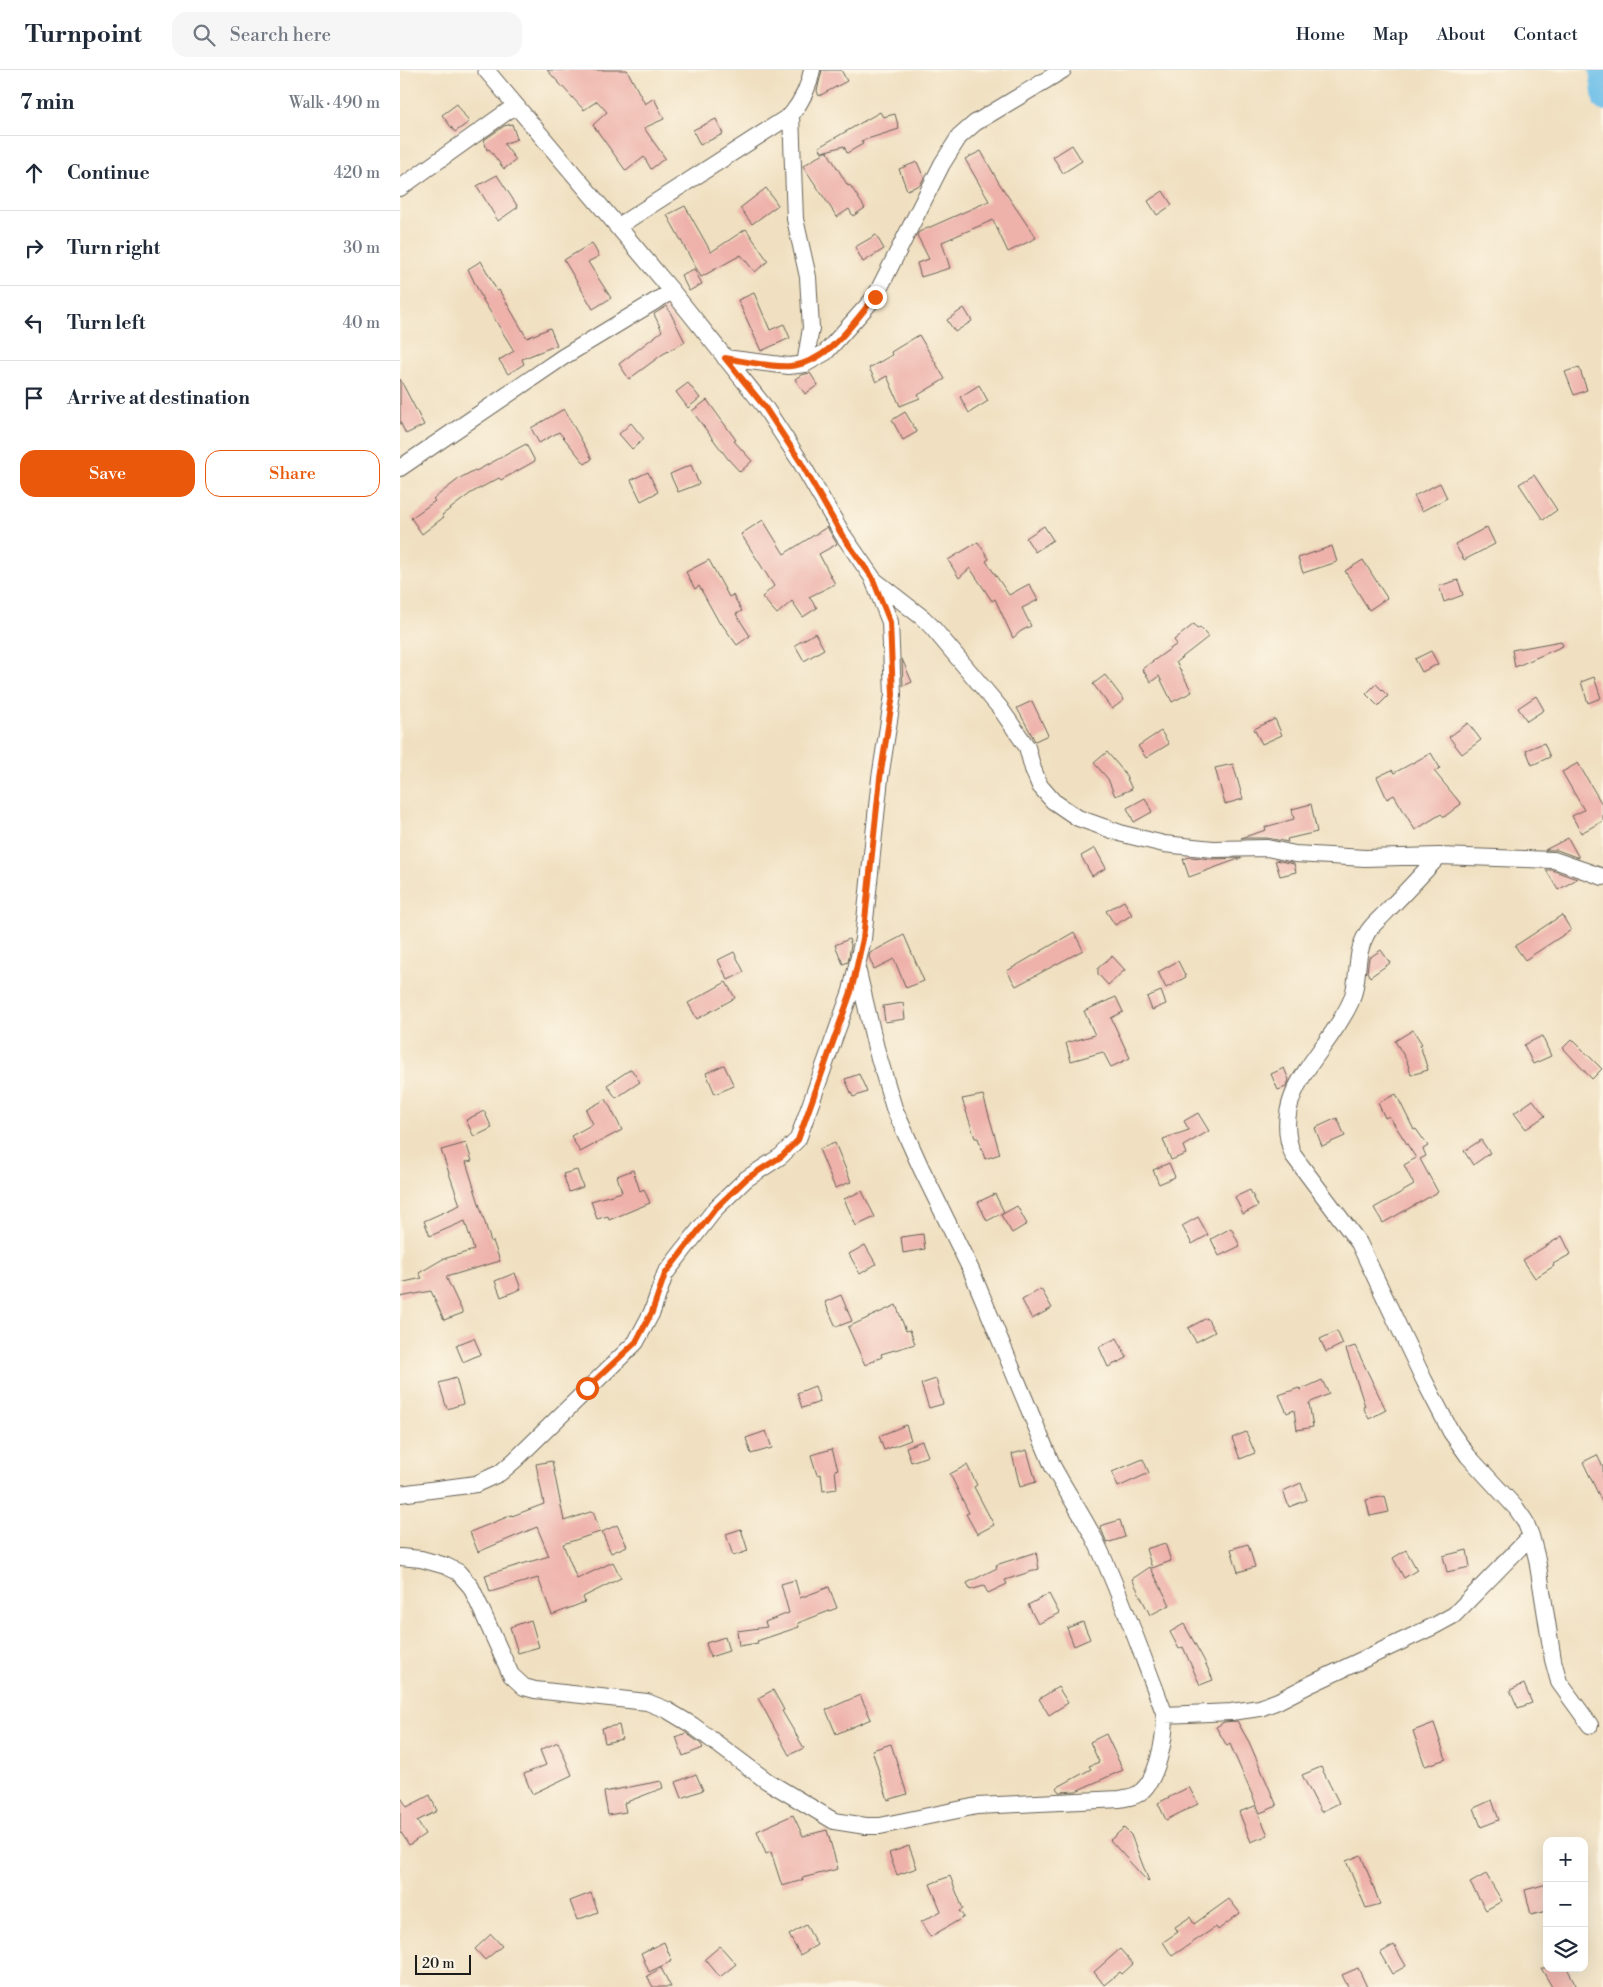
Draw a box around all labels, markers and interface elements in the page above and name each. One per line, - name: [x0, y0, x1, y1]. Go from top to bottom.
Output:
- search box: [172, 12, 522, 57]
- text: Turnpoint: [25, 20, 142, 50]
- icon: search: [190, 21, 218, 49]
- text: Search here: [230, 23, 331, 47]
- text: Home: [1296, 23, 1345, 46]
- text: Map: [1373, 23, 1409, 46]
- text: About: [1437, 23, 1486, 46]
- text: Contact: [1514, 23, 1578, 46]
- text: 7 min: [20, 90, 74, 116]
- text: Walk · 490 m: [289, 93, 380, 113]
- icon: ahead: [20, 159, 48, 187]
- text: Continue: [67, 161, 150, 185]
- text: 420 m: [333, 163, 380, 183]
- icon: right: [20, 234, 48, 262]
- text: Turn right: [67, 236, 160, 260]
- text: 30 m: [343, 238, 380, 258]
- route end: [864, 286, 887, 309]
- icon: left: [20, 309, 48, 337]
- text: Turn left: [67, 311, 146, 335]
- text: 40 m: [343, 313, 380, 333]
- icon: arrive: [20, 384, 48, 412]
- text: Arrive at destination: [67, 386, 250, 410]
- button: Save: [20, 450, 195, 497]
- button: Share: [205, 450, 380, 497]
- route start: [576, 1377, 599, 1400]
- map controls: [1543, 1837, 1588, 1972]
- button: +: [1543, 1837, 1588, 1882]
- button: −: [1543, 1882, 1588, 1927]
- button: layers: [1543, 1927, 1588, 1972]
- scale bar: [415, 1952, 471, 1975]
- text: 20 m: [422, 1955, 454, 1973]

